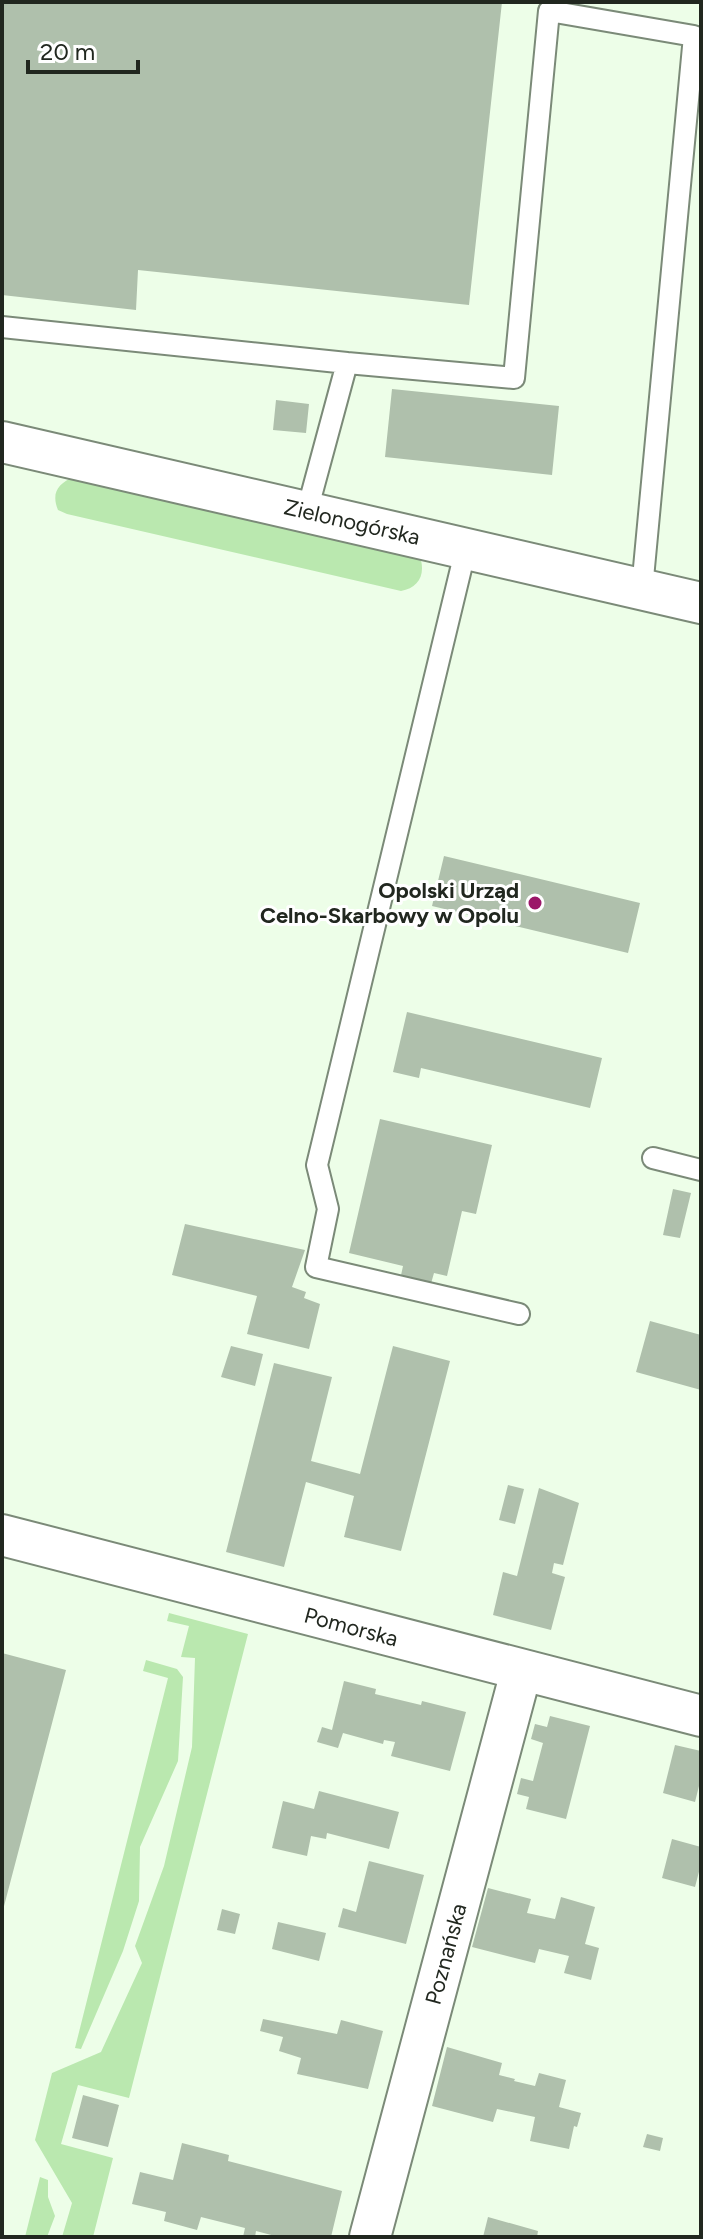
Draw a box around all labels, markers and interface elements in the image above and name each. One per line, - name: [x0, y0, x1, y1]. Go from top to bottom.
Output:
- scale bar: [28, 24, 138, 74]
- text: 20 m: [40, 37, 95, 66]
- street label: Zielonogórska: [281, 493, 423, 551]
- place label: Opolski Urząd Celno-Skarbowy w Opolu: [260, 877, 519, 929]
- marker: Opolski Urząd Celno-Skarbowy w Opolu: [526, 894, 544, 912]
- street label: Pomorska: [301, 1602, 401, 1652]
- street label: Poznańska: [420, 1900, 472, 2008]

